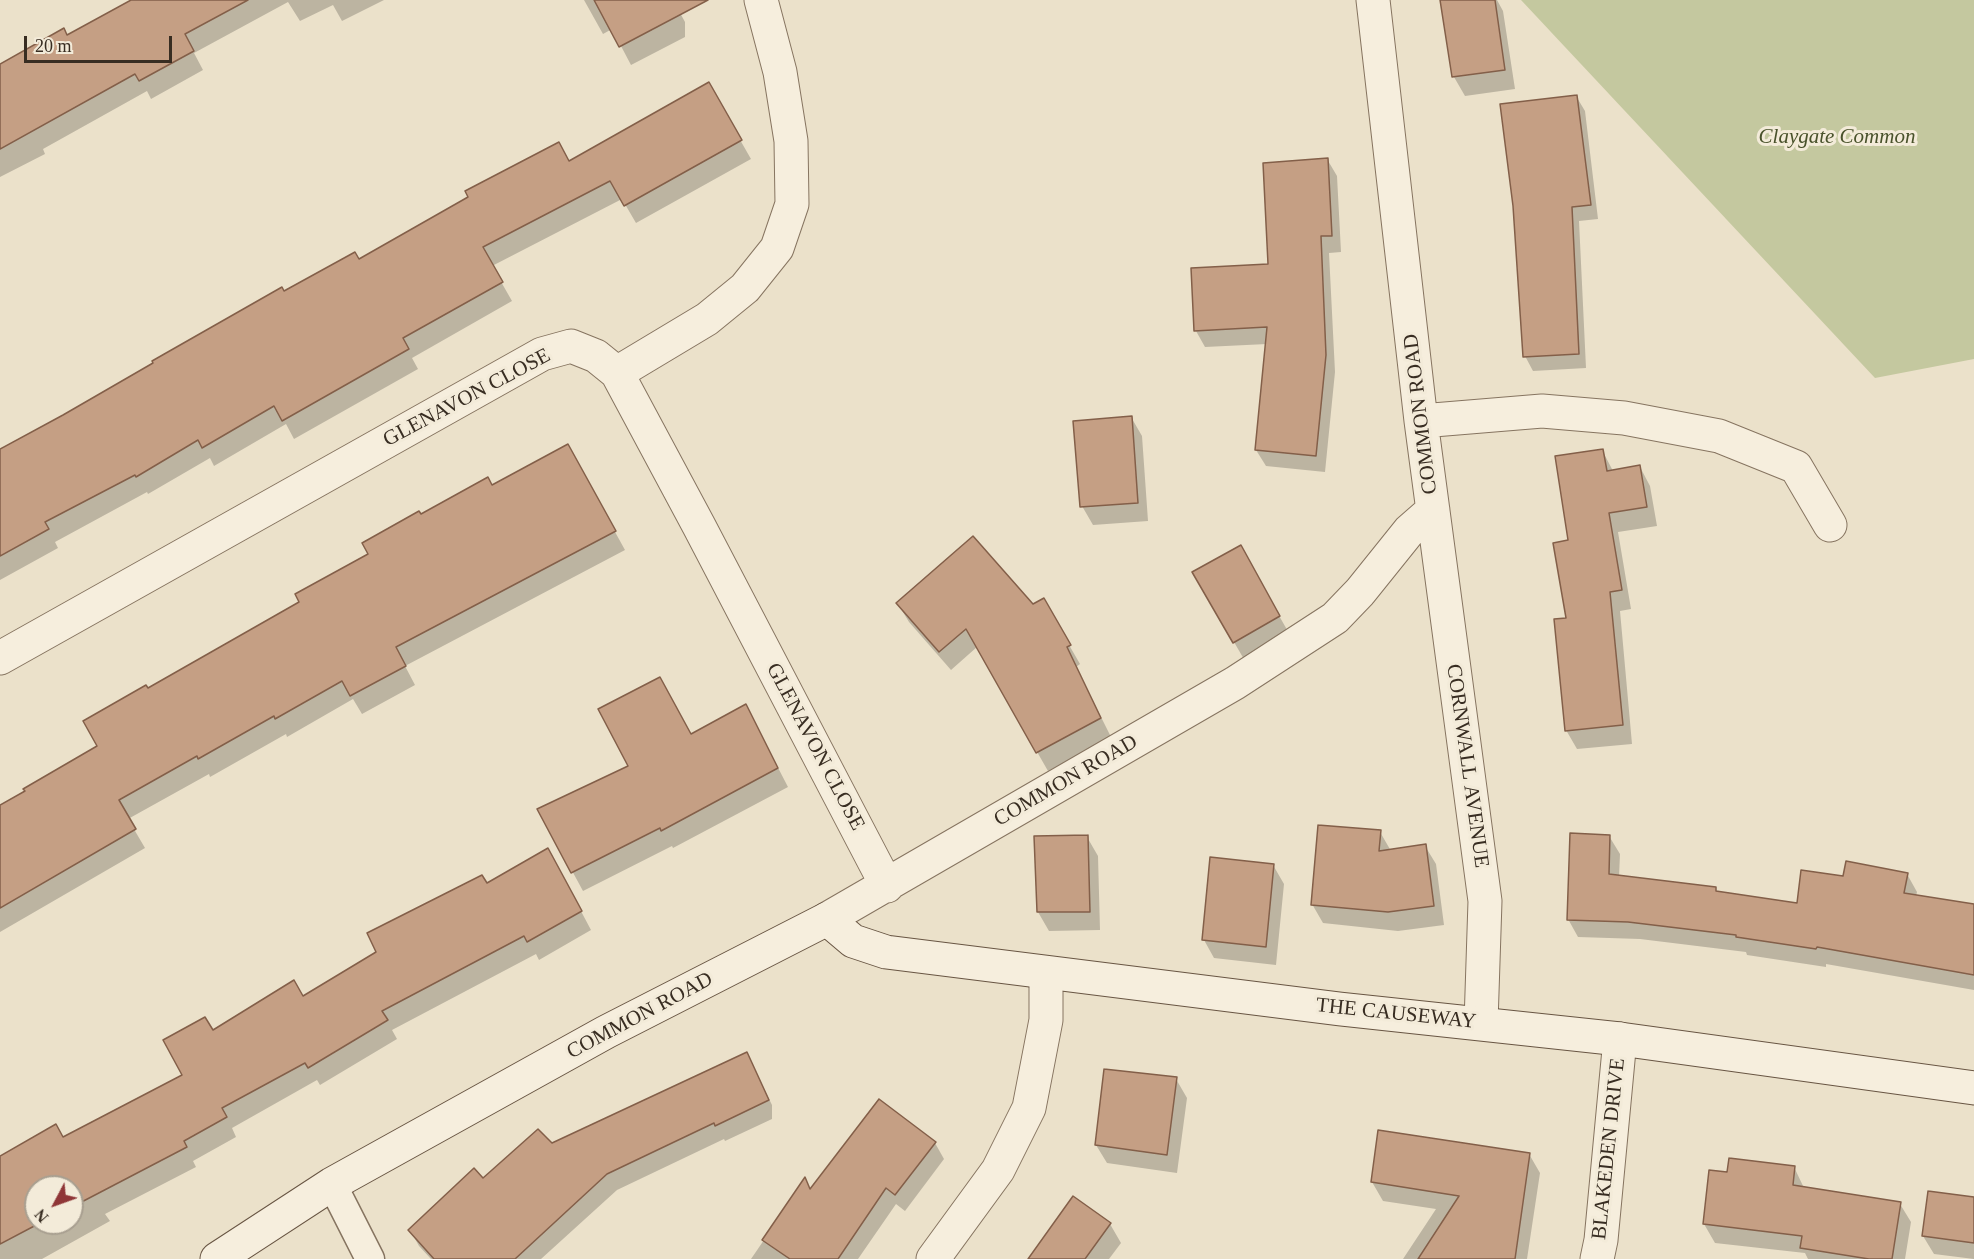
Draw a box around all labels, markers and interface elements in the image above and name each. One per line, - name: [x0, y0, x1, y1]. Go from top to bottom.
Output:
- scale bar: [27, 24, 176, 62]
- text: 20 m: [35, 36, 72, 56]
- park label: Claygate Common: [1759, 124, 1915, 150]
- street label: COMMON ROAD: [1399, 332, 1443, 496]
- street label: GLENAVON CLOSE: [379, 343, 555, 453]
- street label: GLENAVON CLOSE: [760, 659, 870, 835]
- street label: CORNWALL AVENUE: [1440, 662, 1494, 870]
- street label: COMMON ROAD: [990, 730, 1142, 832]
- street label: COMMON ROAD: [563, 967, 717, 1065]
- street label: THE CAUSEWAY: [1315, 993, 1477, 1035]
- street label: BLAKEDEN DRIVE: [1587, 1057, 1631, 1241]
- north arrow: [24, 1175, 84, 1235]
- text: N: [31, 1206, 52, 1226]

